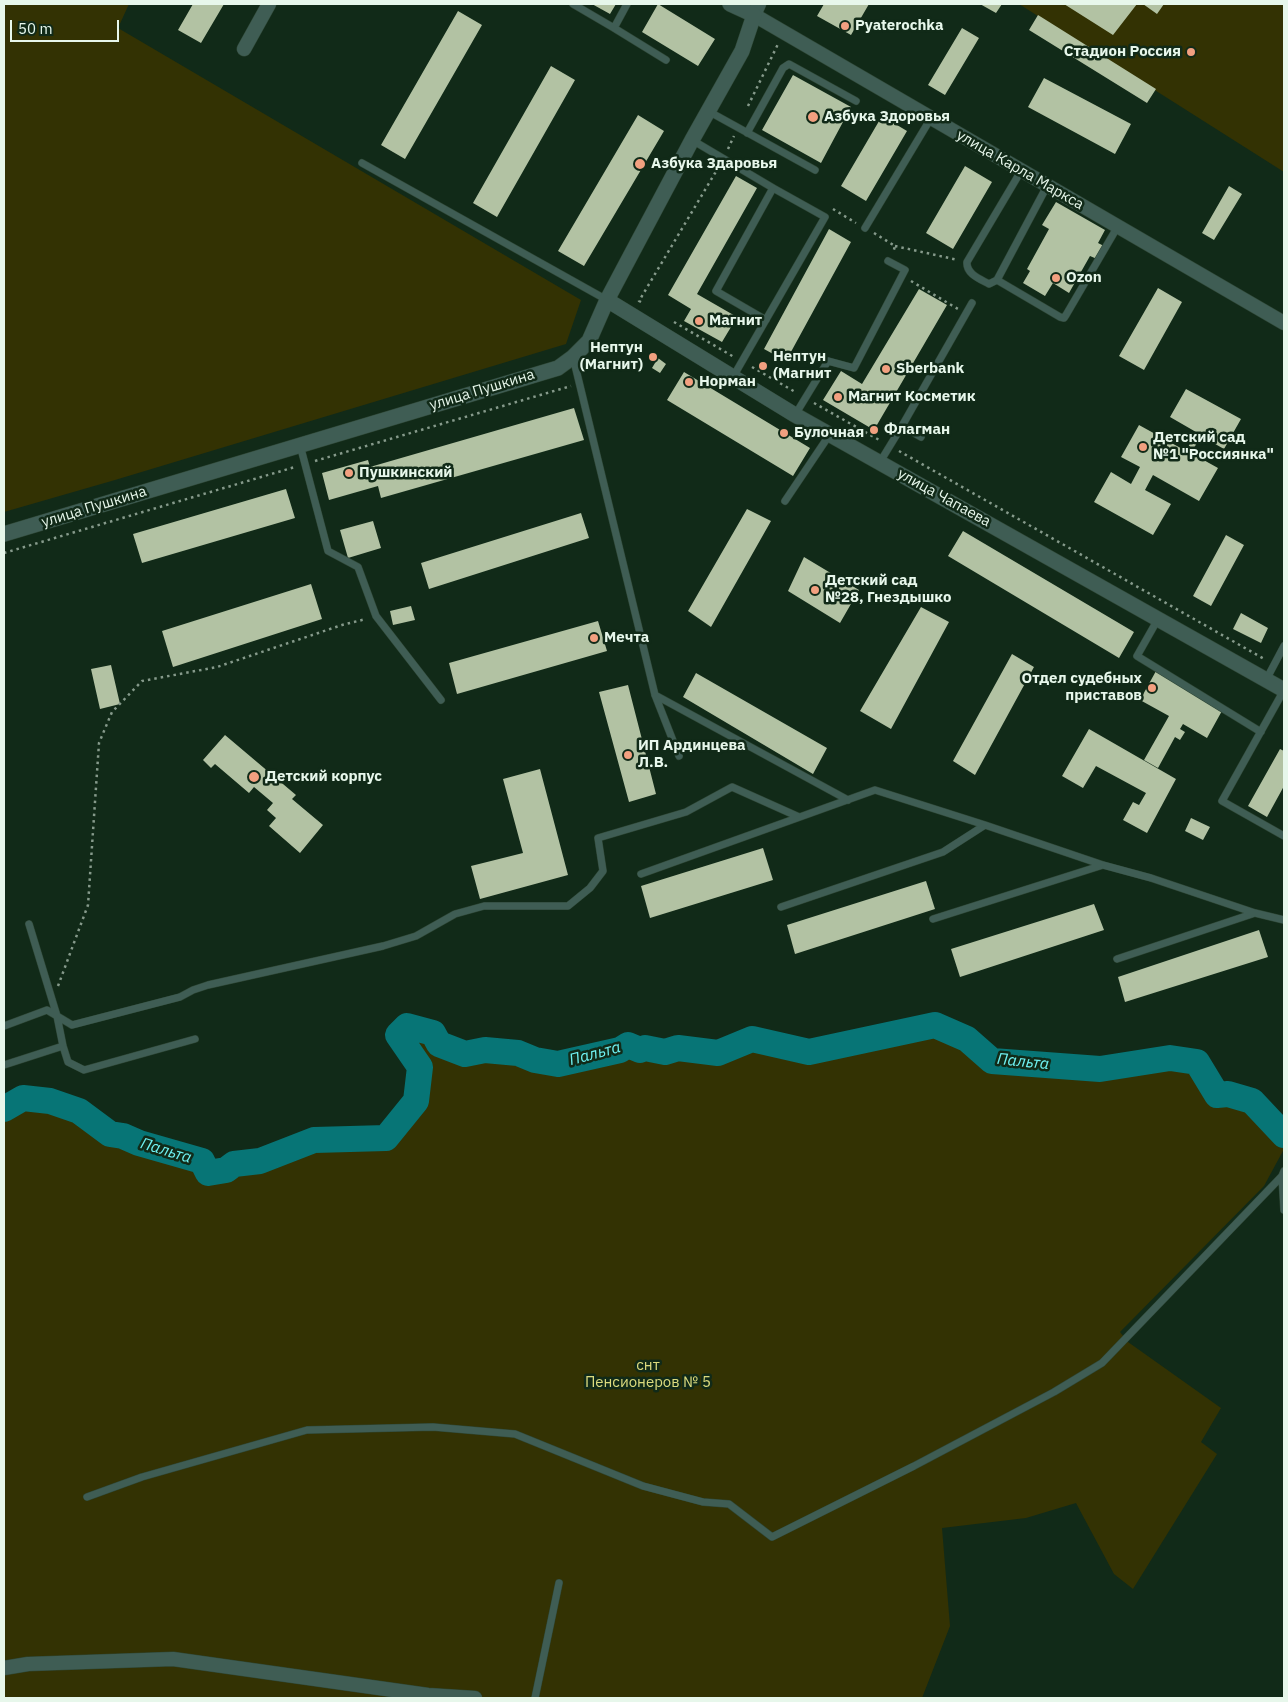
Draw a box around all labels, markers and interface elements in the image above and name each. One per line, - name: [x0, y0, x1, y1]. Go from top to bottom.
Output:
- scale bar: [12, 10, 121, 42]
- place label: Pyaterochka: [855, 17, 944, 35]
- text: 50 m: [18, 19, 53, 38]
- marker: Pyaterochka: [839, 20, 851, 32]
- place label: Стадион Россия: [1064, 43, 1181, 61]
- marker: Стадион Россия: [1185, 46, 1197, 58]
- place label: Азбука Здоровья: [824, 108, 950, 126]
- marker: Азбука Здоровья: [806, 110, 820, 124]
- street label: улица Карла Маркса: [953, 126, 1087, 214]
- place label: Азбука Здаровья: [651, 155, 777, 173]
- marker: Азбука Здаровья: [633, 157, 647, 171]
- place label: Ozon: [1066, 269, 1102, 287]
- marker: Ozon: [1050, 272, 1062, 284]
- place label: Магнит: [709, 312, 762, 330]
- marker: Магнит: [693, 315, 705, 327]
- place label: Нептун (Магнит): [580, 339, 643, 374]
- place label: Нептун (Магнит: [773, 348, 831, 383]
- marker: Нептун (Магнит): [647, 351, 659, 363]
- marker: Нептун (Магнит: [757, 360, 769, 372]
- place label: Sberbank: [896, 360, 964, 378]
- marker: Sberbank: [880, 363, 892, 375]
- street label: улица Пушкина: [427, 365, 537, 415]
- place label: Норман: [699, 373, 756, 391]
- marker: Норман: [683, 376, 695, 388]
- place label: Магнит Косметик: [848, 388, 976, 406]
- marker: Магнит Косметик: [832, 391, 844, 403]
- place label: Флагман: [884, 421, 950, 439]
- place label: Булочная: [794, 424, 864, 442]
- marker: Флагман: [868, 424, 880, 436]
- marker: Булочная: [778, 427, 790, 439]
- place label: Детский сад №1 "Россиянка": [1153, 429, 1274, 464]
- marker: Детский сад №1 "Россиянка": [1137, 441, 1149, 453]
- place label: Пушкинский: [359, 464, 453, 482]
- street label: улица Чапаева: [894, 465, 994, 531]
- marker: Пушкинский: [343, 467, 355, 479]
- street label: улица Пушкина: [39, 482, 149, 532]
- place label: Детский сад №28, Гнездышко: [825, 572, 951, 607]
- marker: Детский сад №28, Гнездышко: [809, 584, 821, 596]
- place label: Мечта: [604, 629, 649, 647]
- marker: Мечта: [588, 632, 600, 644]
- place label: Отдел судебных приставов: [1022, 670, 1142, 705]
- marker: Отдел судебных приставов: [1146, 682, 1158, 694]
- place label: ИП Ардинцева Л.В.: [638, 737, 746, 772]
- marker: ИП Ардинцева Л.В.: [622, 749, 634, 761]
- place label: Детский корпус: [265, 768, 382, 786]
- marker: Детский корпус: [247, 770, 261, 784]
- water label: Пальта: [567, 1038, 623, 1070]
- water label: Пальта: [996, 1050, 1050, 1074]
- water label: Пальта: [138, 1134, 194, 1168]
- park label: снт Пенсионеров № 5: [585, 1357, 711, 1392]

